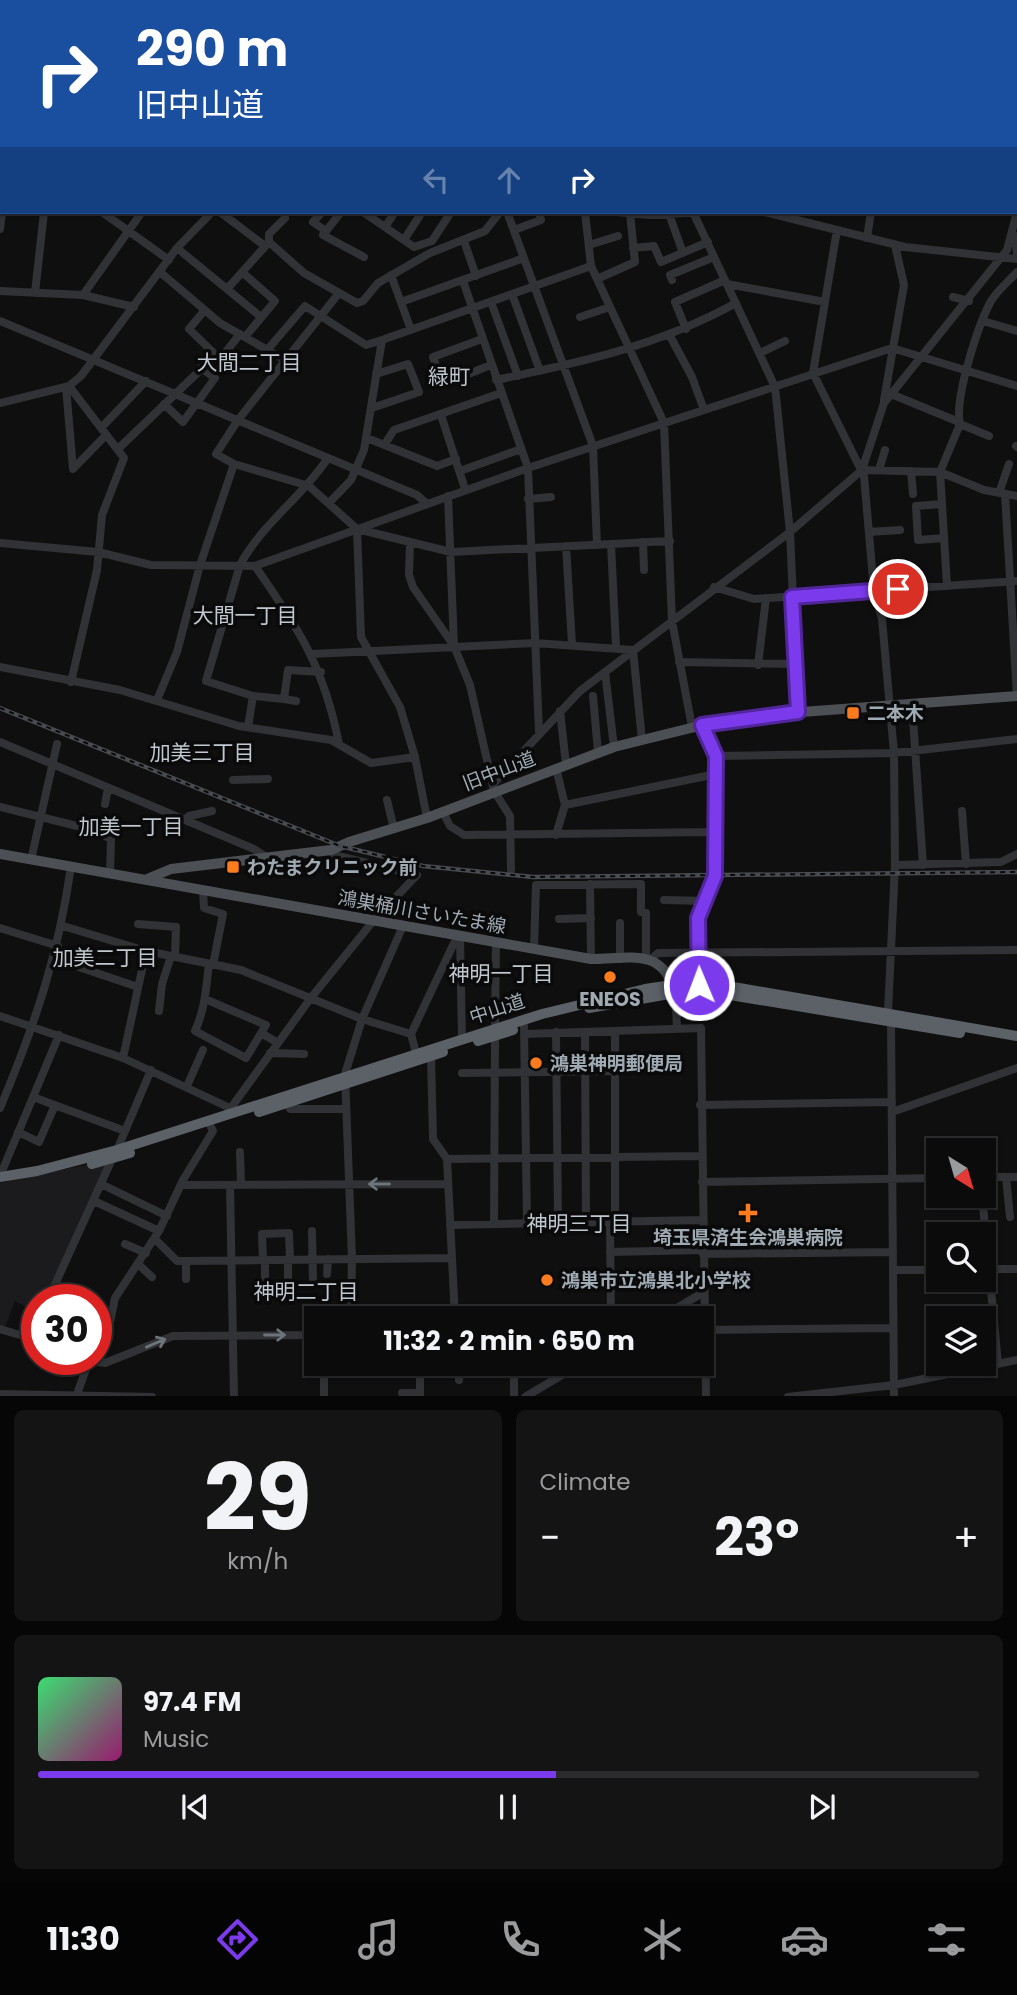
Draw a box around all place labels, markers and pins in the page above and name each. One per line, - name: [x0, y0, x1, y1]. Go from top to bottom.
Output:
- pin: [868, 559, 928, 619]
- place label: 二本木: [867, 700, 924, 727]
- marker: 二本木: [845, 705, 861, 721]
- place label: わたまクリニック前: [247, 854, 417, 881]
- marker: わたまクリニック前: [225, 859, 241, 875]
- marker: ENEOS: [602, 969, 618, 985]
- place label: ENEOS: [579, 986, 641, 1013]
- place label: 鴻巣神明郵便局: [550, 1050, 683, 1077]
- marker: 鴻巣神明郵便局: [528, 1055, 544, 1071]
- marker: 埼玉県済生会鴻巣病院: [738, 1203, 758, 1223]
- place label: 埼玉県済生会鴻巣病院: [653, 1224, 843, 1251]
- place label: 鴻巣市立鴻巣北小学校: [561, 1267, 751, 1294]
- marker: 鴻巣市立鴻巣北小学校: [539, 1272, 555, 1288]

